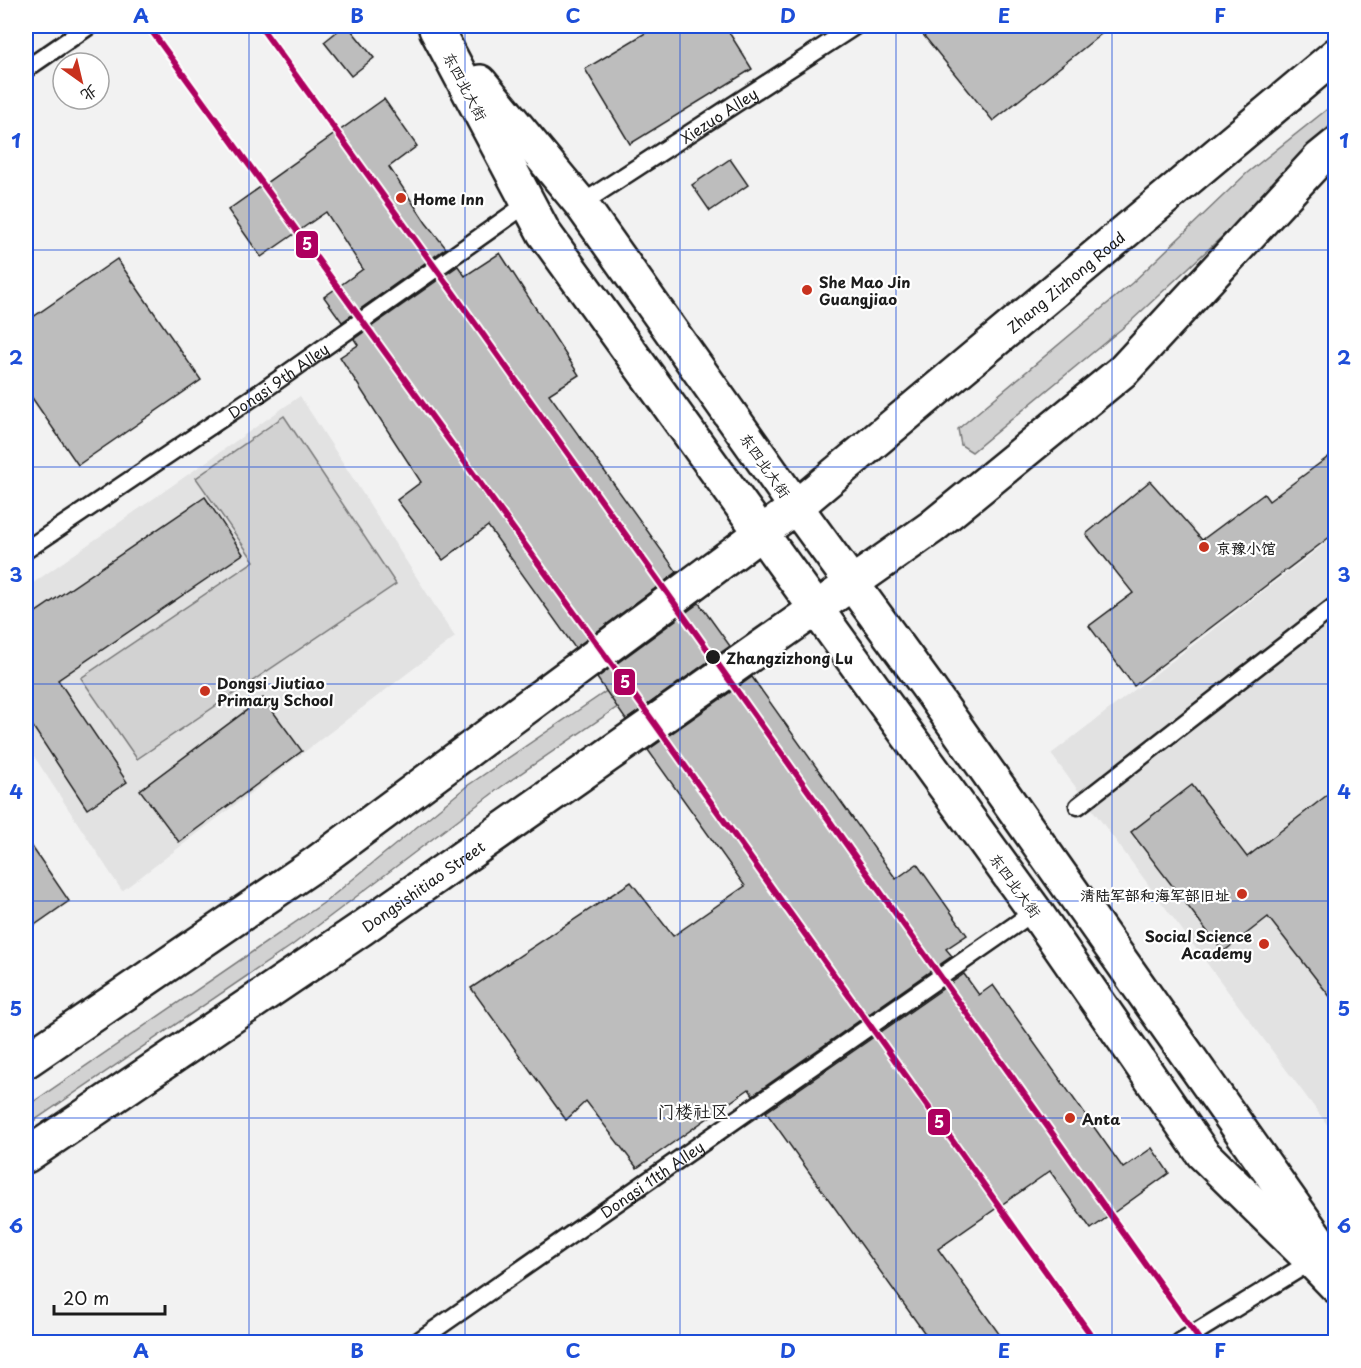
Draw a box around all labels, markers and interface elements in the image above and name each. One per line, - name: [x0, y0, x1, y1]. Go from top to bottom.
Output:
- text: A: [133, 0, 149, 30]
- text: B: [350, 0, 364, 30]
- text: C: [565, 0, 581, 30]
- text: D: [780, 0, 796, 30]
- text: E: [998, 0, 1010, 30]
- text: F: [1214, 0, 1226, 30]
- street label: 东四北大街: [438, 47, 494, 125]
- north arrow: [51, 51, 111, 111]
- text: 北: [77, 80, 103, 109]
- street label: Xiezuo Alley: [675, 81, 762, 148]
- text: 1: [11, 125, 21, 155]
- text: 1: [1339, 125, 1349, 155]
- place label: Home Inn: [413, 187, 484, 210]
- marker: Home Inn: [394, 191, 408, 205]
- street label: Zhang Zizhong Road: [1001, 225, 1129, 338]
- line badge: 5: [295, 230, 319, 259]
- text: 5: [302, 231, 312, 255]
- place label: She Mao Jin Guangjiao: [819, 270, 910, 310]
- marker: She Mao Jin Guangjiao: [800, 283, 814, 297]
- street label: Dongsi 9th Alley: [223, 336, 333, 423]
- text: 2: [9, 342, 23, 372]
- text: 2: [1337, 342, 1351, 372]
- street label: 东四北大街: [735, 428, 797, 502]
- place label: 京豫小馆: [1216, 536, 1276, 559]
- marker: 京豫小馆: [1197, 540, 1211, 554]
- text: 3: [9, 559, 23, 589]
- text: 3: [1337, 559, 1351, 589]
- place label: Zhangzizhong Lu: [726, 646, 853, 669]
- marker: Zhangzizhong Lu: [704, 648, 722, 666]
- line badge: 5: [613, 668, 636, 696]
- text: 5: [620, 669, 630, 693]
- place label: Dongsi Jiutiao Primary School: [217, 671, 333, 711]
- marker: Dongsi Jiutiao Primary School: [198, 684, 212, 698]
- text: 4: [9, 776, 23, 806]
- text: 4: [1337, 776, 1351, 806]
- street label: Dongsishitiao Street: [356, 834, 489, 937]
- street label: 东四北大街: [985, 848, 1047, 922]
- place label: 清陆军部和海军部旧址: [1080, 883, 1230, 906]
- marker: 清陆军部和海军部旧址: [1235, 887, 1249, 901]
- place label: Social Science Academy: [1145, 924, 1252, 964]
- marker: Social Science Academy: [1257, 937, 1271, 951]
- text: 5: [10, 993, 22, 1023]
- text: 5: [1338, 993, 1350, 1023]
- district label: 门楼社区: [657, 1097, 729, 1124]
- place label: Anta: [1082, 1107, 1120, 1130]
- line badge: 5: [927, 1108, 951, 1136]
- text: 5: [934, 1109, 944, 1133]
- marker: Anta: [1063, 1111, 1077, 1125]
- street label: Dongsi 11th Alley: [595, 1134, 708, 1223]
- text: 6: [9, 1210, 23, 1240]
- text: 6: [1337, 1210, 1351, 1240]
- scale bar: [54, 1278, 165, 1316]
- text: 20 m: [63, 1284, 109, 1311]
- text: A: [133, 1335, 149, 1365]
- text: B: [350, 1335, 364, 1365]
- text: C: [565, 1335, 581, 1365]
- text: D: [780, 1335, 796, 1365]
- text: E: [998, 1335, 1010, 1365]
- text: F: [1214, 1335, 1226, 1365]

